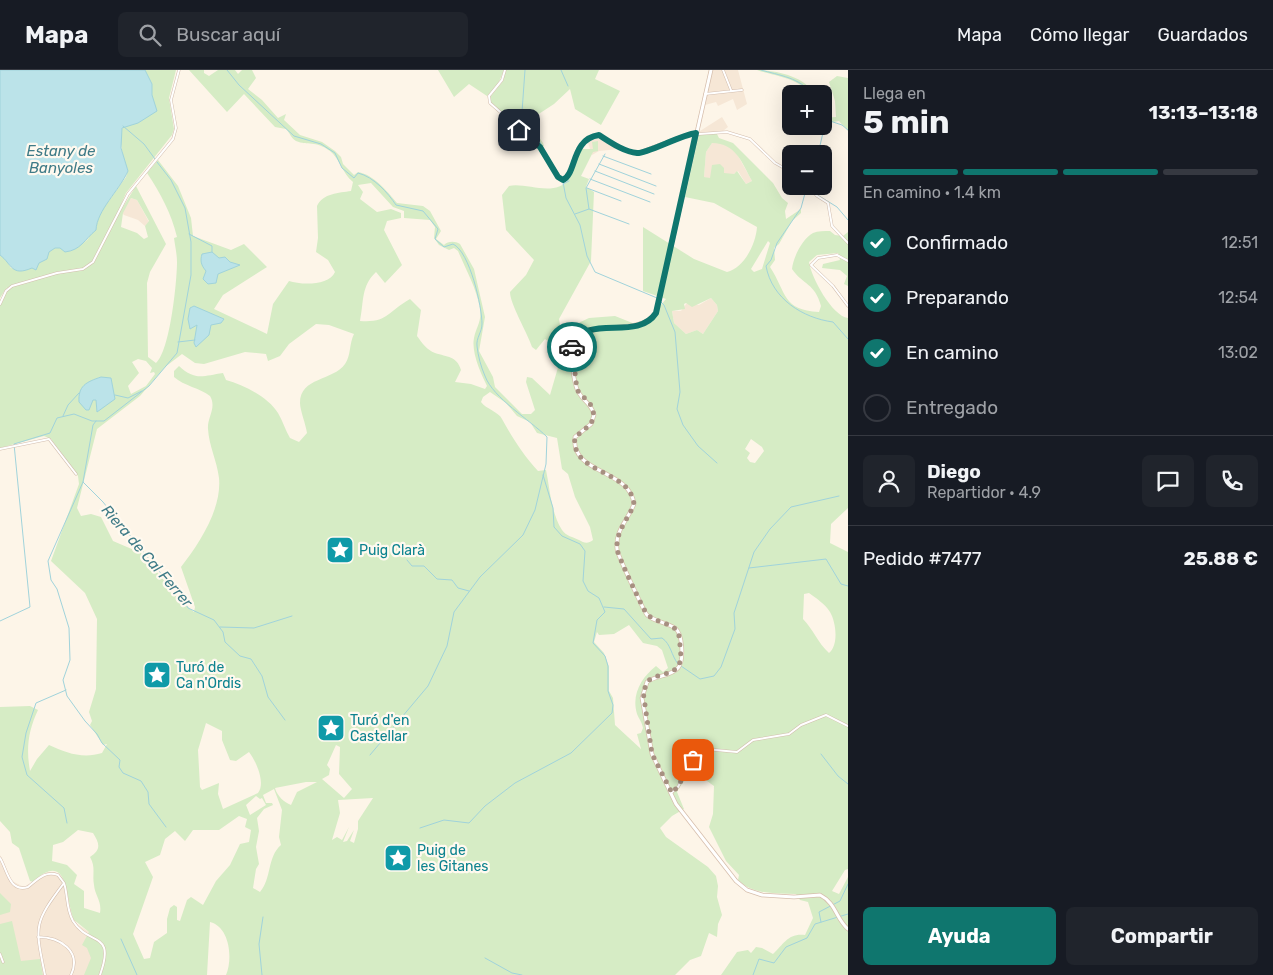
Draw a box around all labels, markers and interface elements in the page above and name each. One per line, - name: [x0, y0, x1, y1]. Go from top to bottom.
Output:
- search box: [118, 12, 468, 57]
- text: Mapa: [25, 21, 88, 49]
- icon: search: [136, 21, 164, 49]
- text: Buscar aquí: [176, 23, 280, 46]
- text: Mapa: [957, 24, 1002, 46]
- text: Cómo llegar: [1030, 24, 1129, 46]
- text: Guardados: [1157, 24, 1248, 46]
- text: Llega en: [863, 84, 926, 103]
- map controls: [782, 85, 832, 195]
- button: +: [782, 85, 832, 135]
- text: 13:13–13:18: [1148, 101, 1258, 124]
- text: 5 min: [863, 103, 950, 141]
- pin: [498, 109, 540, 151]
- icon: home: [505, 116, 533, 144]
- water label: Estany de Banyoles: [27, 142, 96, 177]
- button: −: [782, 145, 832, 195]
- text: En camino · 1.4 km: [863, 183, 1001, 202]
- icon: check: [863, 229, 891, 257]
- text: Confirmado: [906, 231, 1008, 254]
- text: 12:51: [1222, 233, 1258, 252]
- icon: check: [863, 284, 891, 312]
- text: Preparando: [906, 286, 1009, 309]
- text: 12:54: [1218, 288, 1258, 307]
- courier: [547, 322, 597, 372]
- icon: car: [558, 333, 586, 361]
- icon: check: [863, 339, 891, 367]
- text: En camino: [906, 341, 999, 364]
- text: 13:02: [1218, 343, 1258, 362]
- text: Entregado: [906, 396, 998, 419]
- button: person: [863, 455, 915, 507]
- button: chat: [1142, 455, 1194, 507]
- button: phone: [1206, 455, 1258, 507]
- text: Diego: [927, 460, 981, 483]
- text: Repartidor · 4.9: [927, 483, 1041, 502]
- water label: Riera de Cal Ferrer: [98, 501, 197, 612]
- place icon: Puig Clarà: [325, 535, 355, 565]
- place label: Puig Clarà: [359, 542, 425, 559]
- text: Pedido #7477: [863, 547, 981, 570]
- text: 25.88 €: [1183, 547, 1258, 570]
- place label: Turó de Ca n'Ordis: [176, 659, 241, 692]
- place icon: Turó de Ca n'Ordis: [142, 660, 172, 690]
- place label: Turó d'en Castellar: [350, 712, 409, 745]
- place icon: Turó d'en Castellar: [316, 713, 346, 743]
- pin: [672, 739, 714, 781]
- icon: bag: [679, 746, 707, 774]
- place label: Puig de les Gitanes: [417, 842, 488, 875]
- place icon: Puig de les Gitanes: [383, 843, 413, 873]
- button: Ayuda: [863, 907, 1056, 965]
- button: Compartir: [1066, 907, 1258, 965]

